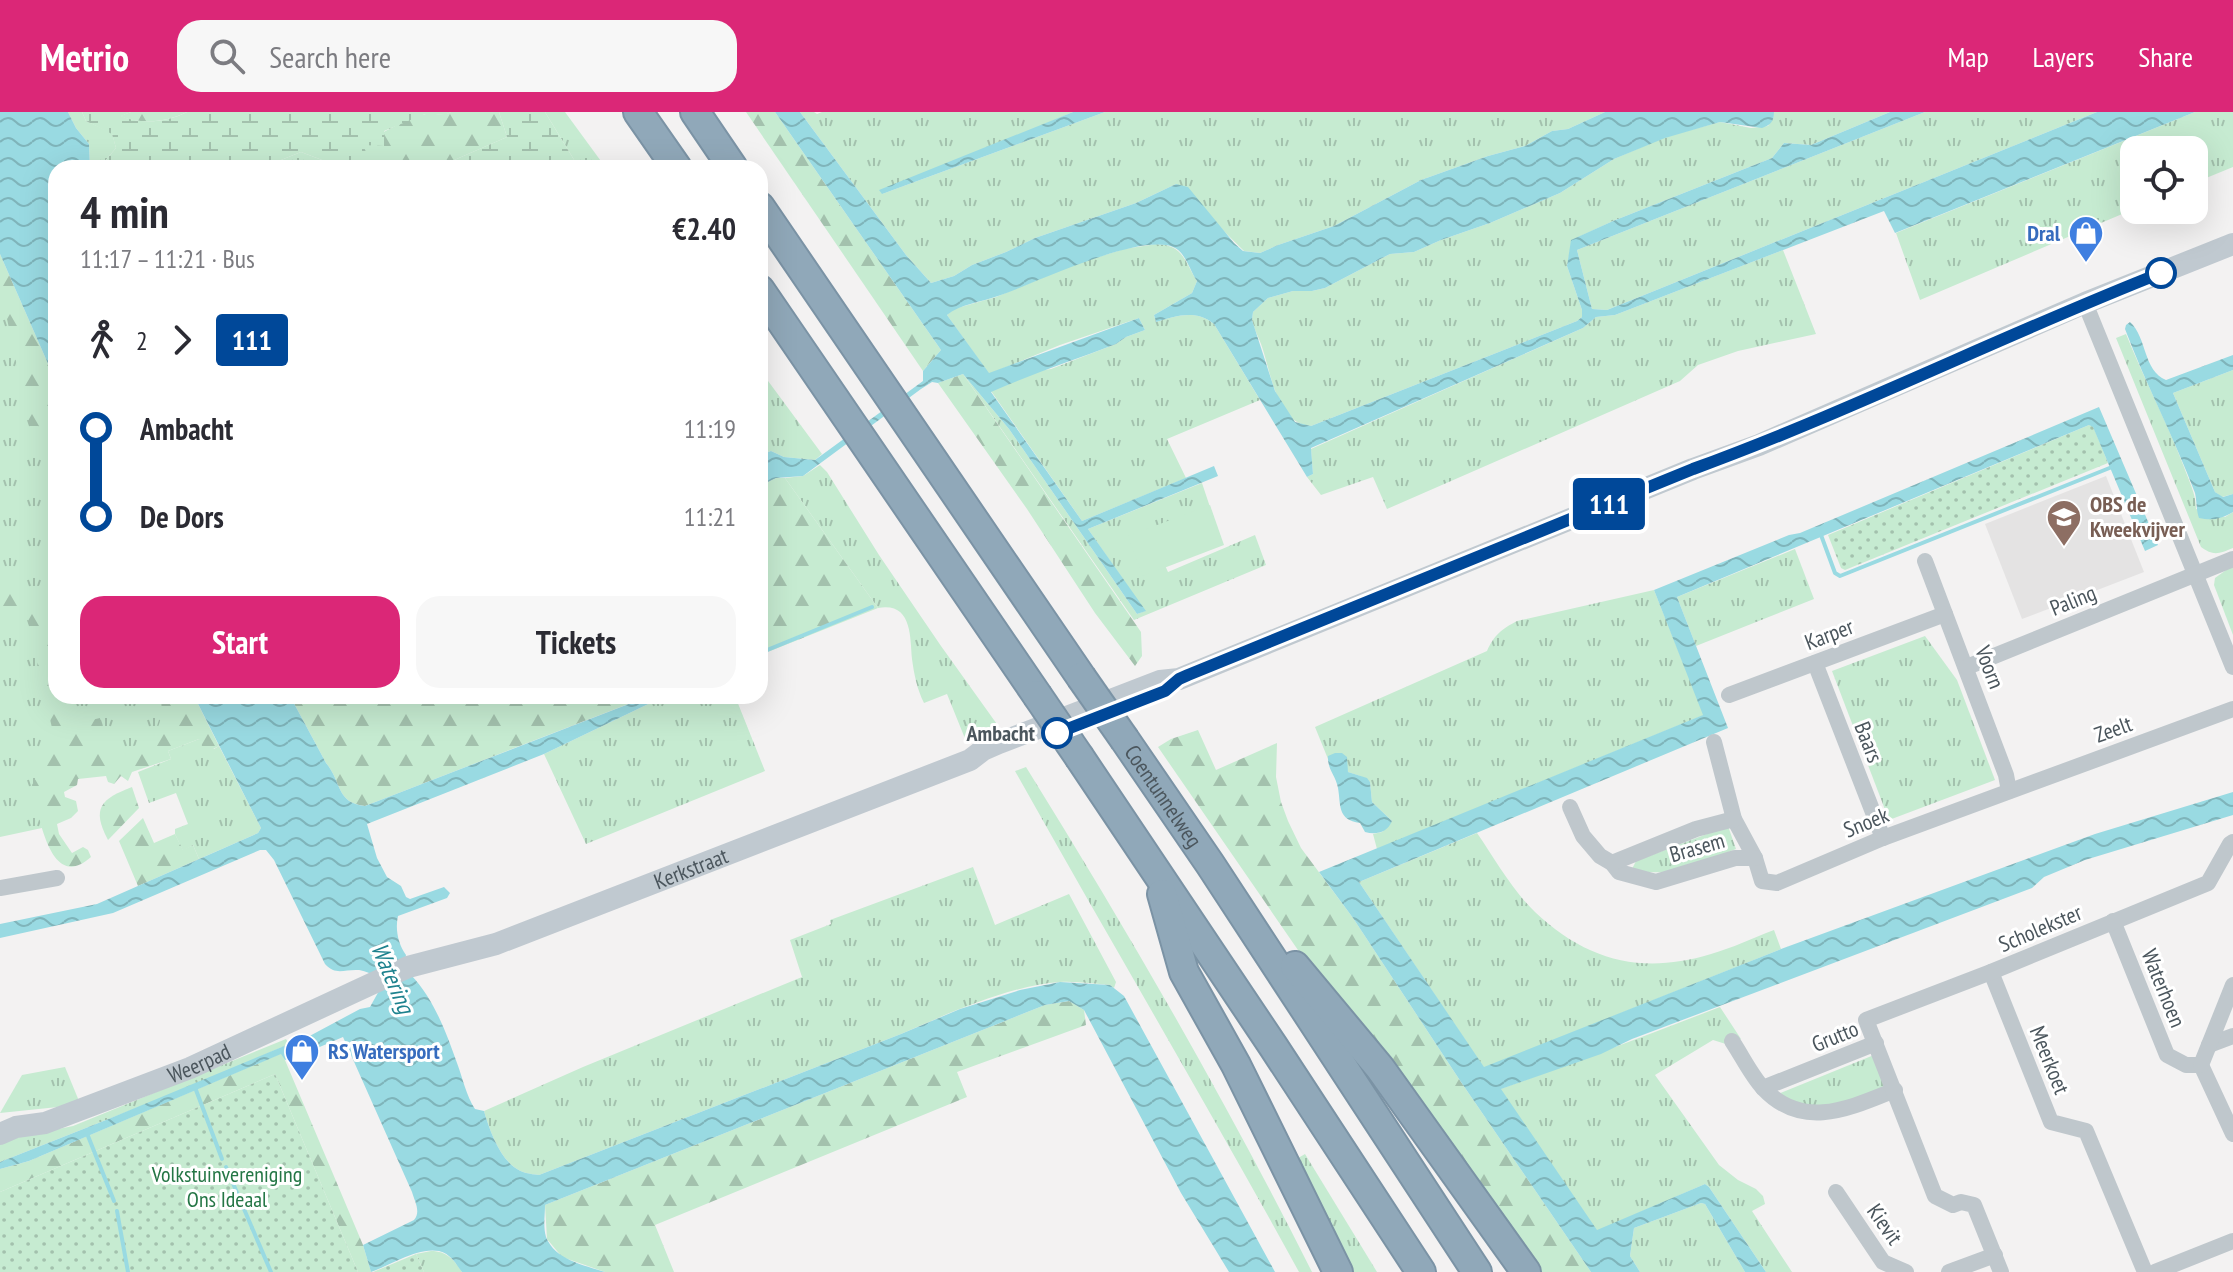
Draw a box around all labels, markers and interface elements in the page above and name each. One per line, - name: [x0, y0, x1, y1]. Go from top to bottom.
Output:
- search box: [177, 20, 737, 92]
- text: Metrio: [40, 32, 129, 81]
- icon: search: [205, 34, 249, 78]
- text: Search here: [269, 37, 391, 76]
- text: Map: [1947, 38, 1989, 75]
- text: Layers: [2033, 38, 2094, 75]
- text: Share: [2138, 38, 2193, 75]
- map controls: [2120, 136, 2208, 224]
- button: locate: [2120, 136, 2208, 224]
- text: 4 min: [80, 183, 169, 240]
- text: €2.40: [672, 209, 736, 248]
- shop icon: Dral: [2067, 214, 2105, 264]
- place label: Dral: [2027, 219, 2061, 247]
- text: 11:17 – 11:21 · Bus: [80, 242, 255, 275]
- unlabelled marker: [2146, 258, 2176, 288]
- icon: walk: [80, 318, 124, 362]
- icon: forward: [160, 318, 204, 362]
- text: 111: [232, 321, 272, 358]
- text: 2: [136, 324, 148, 357]
- text: Ambacht: [140, 409, 233, 448]
- text: 11:19: [684, 412, 736, 445]
- line badge: 111: [1563, 478, 1655, 530]
- text: 111: [1589, 485, 1629, 522]
- place label: OBS de Kweekvijver: [2090, 490, 2185, 543]
- text: De Dors: [140, 497, 224, 536]
- school or university icon: OBS de Kweekvijver: [2045, 498, 2083, 548]
- text: 11:21: [684, 500, 736, 533]
- street label: Paling: [2046, 578, 2100, 622]
- button: Start: [80, 596, 400, 688]
- button: Tickets: [416, 596, 736, 688]
- street label: Karper: [1801, 612, 1857, 656]
- street label: Voorn: [1969, 641, 2011, 692]
- street label: Zeelt: [2090, 709, 2136, 749]
- marker: Ambacht: [1042, 718, 1072, 748]
- street label: Baars: [1849, 718, 1889, 766]
- place label: Ambacht: [966, 719, 1036, 747]
- street label: Coentunnelweg: [1118, 739, 1208, 853]
- street label: Snoek: [1839, 800, 1893, 844]
- street label: Brasem: [1666, 826, 1728, 868]
- street label: Kerkstraat: [650, 841, 732, 895]
- street label: Scholekster: [1994, 898, 2086, 958]
- water label: Watering: [364, 938, 422, 1020]
- street label: Waterhoen: [2136, 945, 2192, 1031]
- street label: Grutto: [1808, 1014, 1862, 1058]
- street label: Meerkoet: [2024, 1022, 2076, 1098]
- shop icon: RS Watersport: [283, 1032, 321, 1082]
- street label: Weerpad: [164, 1037, 235, 1089]
- place label: RS Watersport: [328, 1037, 440, 1065]
- park label: Volkstuinvereniging Ons Ideaal: [151, 1160, 302, 1213]
- street label: Kievit: [1861, 1198, 1909, 1250]

